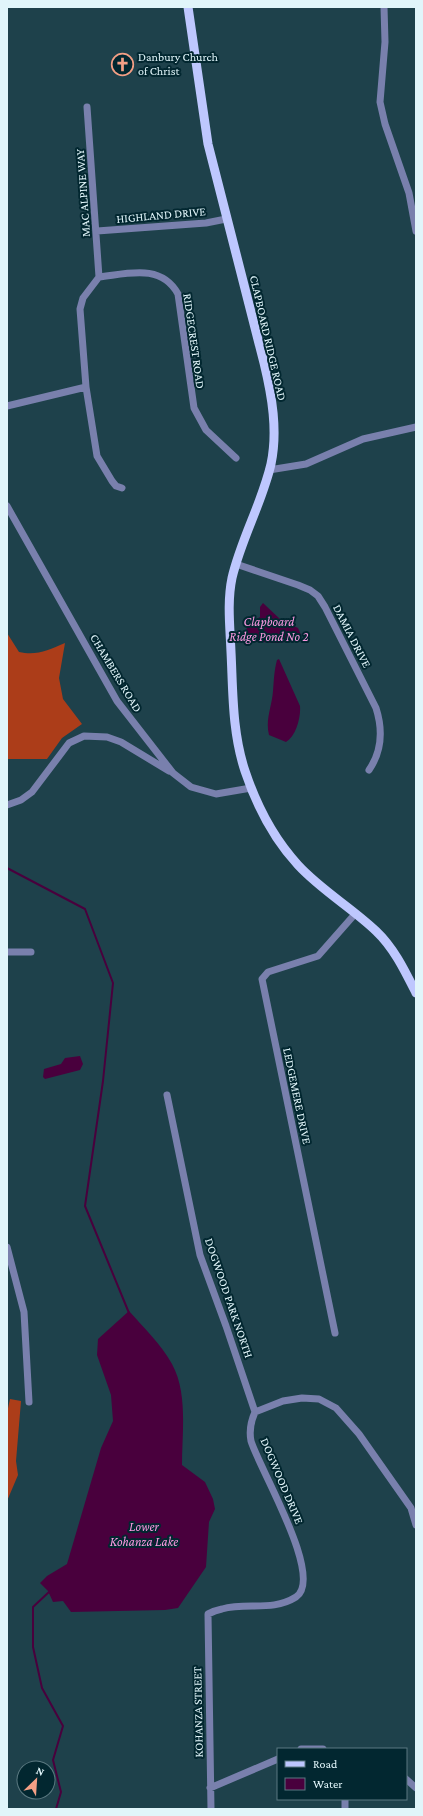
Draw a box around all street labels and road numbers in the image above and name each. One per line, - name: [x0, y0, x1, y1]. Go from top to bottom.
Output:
- street label: MAC ALPINE WAY: [73, 148, 93, 238]
- street label: HIGHLAND DRIVE: [116, 204, 207, 226]
- street label: CLAPBOARD RIDGE ROAD: [247, 274, 289, 402]
- street label: RIDGECREST ROAD: [180, 292, 208, 390]
- street label: DAMIA DRIVE: [330, 602, 374, 670]
- street label: CHAMBERS ROAD: [87, 631, 145, 715]
- street label: LEDGEMERE DRIVE: [280, 1047, 314, 1146]
- street label: DOGWOOD PARK NORTH: [202, 1236, 256, 1360]
- street label: DOGWOOD DRIVE: [257, 1436, 307, 1527]
- street label: KOHANZA STREET: [190, 1666, 206, 1758]

